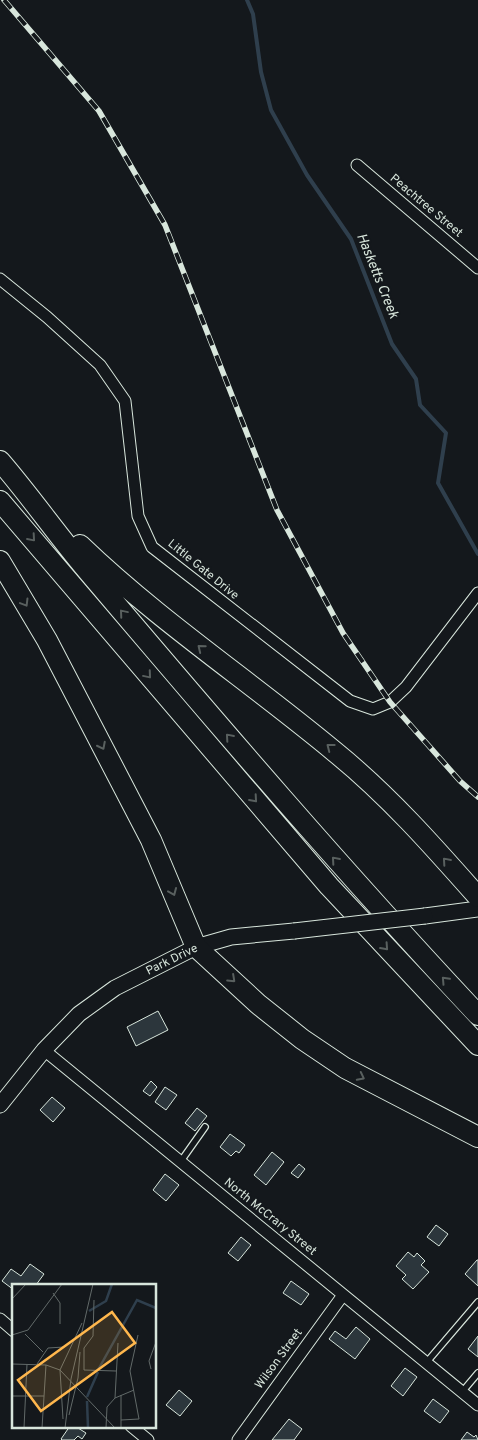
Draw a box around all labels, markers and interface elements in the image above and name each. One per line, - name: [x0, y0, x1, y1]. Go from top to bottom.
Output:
- street label: Peachtree Street: [386, 171, 466, 241]
- water label: Hasketts Creek: [352, 231, 402, 322]
- one-way arrow: [26, 532, 35, 541]
- street label: Little Gate Drive: [164, 536, 242, 604]
- one-way arrow: [19, 597, 29, 606]
- one-way arrow: [121, 610, 129, 619]
- one-way arrow: [198, 645, 207, 653]
- one-way arrow: [143, 670, 152, 679]
- one-way arrow: [226, 734, 234, 743]
- one-way arrow: [96, 740, 106, 749]
- one-way arrow: [326, 744, 335, 753]
- one-way arrow: [248, 793, 257, 802]
- one-way arrow: [332, 856, 341, 865]
- one-way arrow: [443, 857, 452, 866]
- one-way arrow: [166, 887, 177, 896]
- street label: Park Drive: [143, 941, 201, 979]
- one-way arrow: [379, 941, 388, 950]
- one-way arrow: [226, 973, 235, 982]
- one-way arrow: [442, 976, 451, 985]
- one-way arrow: [356, 1071, 365, 1081]
- street label: North McCrary Street: [220, 1175, 320, 1259]
- inset map: [12, 1284, 156, 1428]
- street label: Wilson Street: [252, 1326, 306, 1392]

